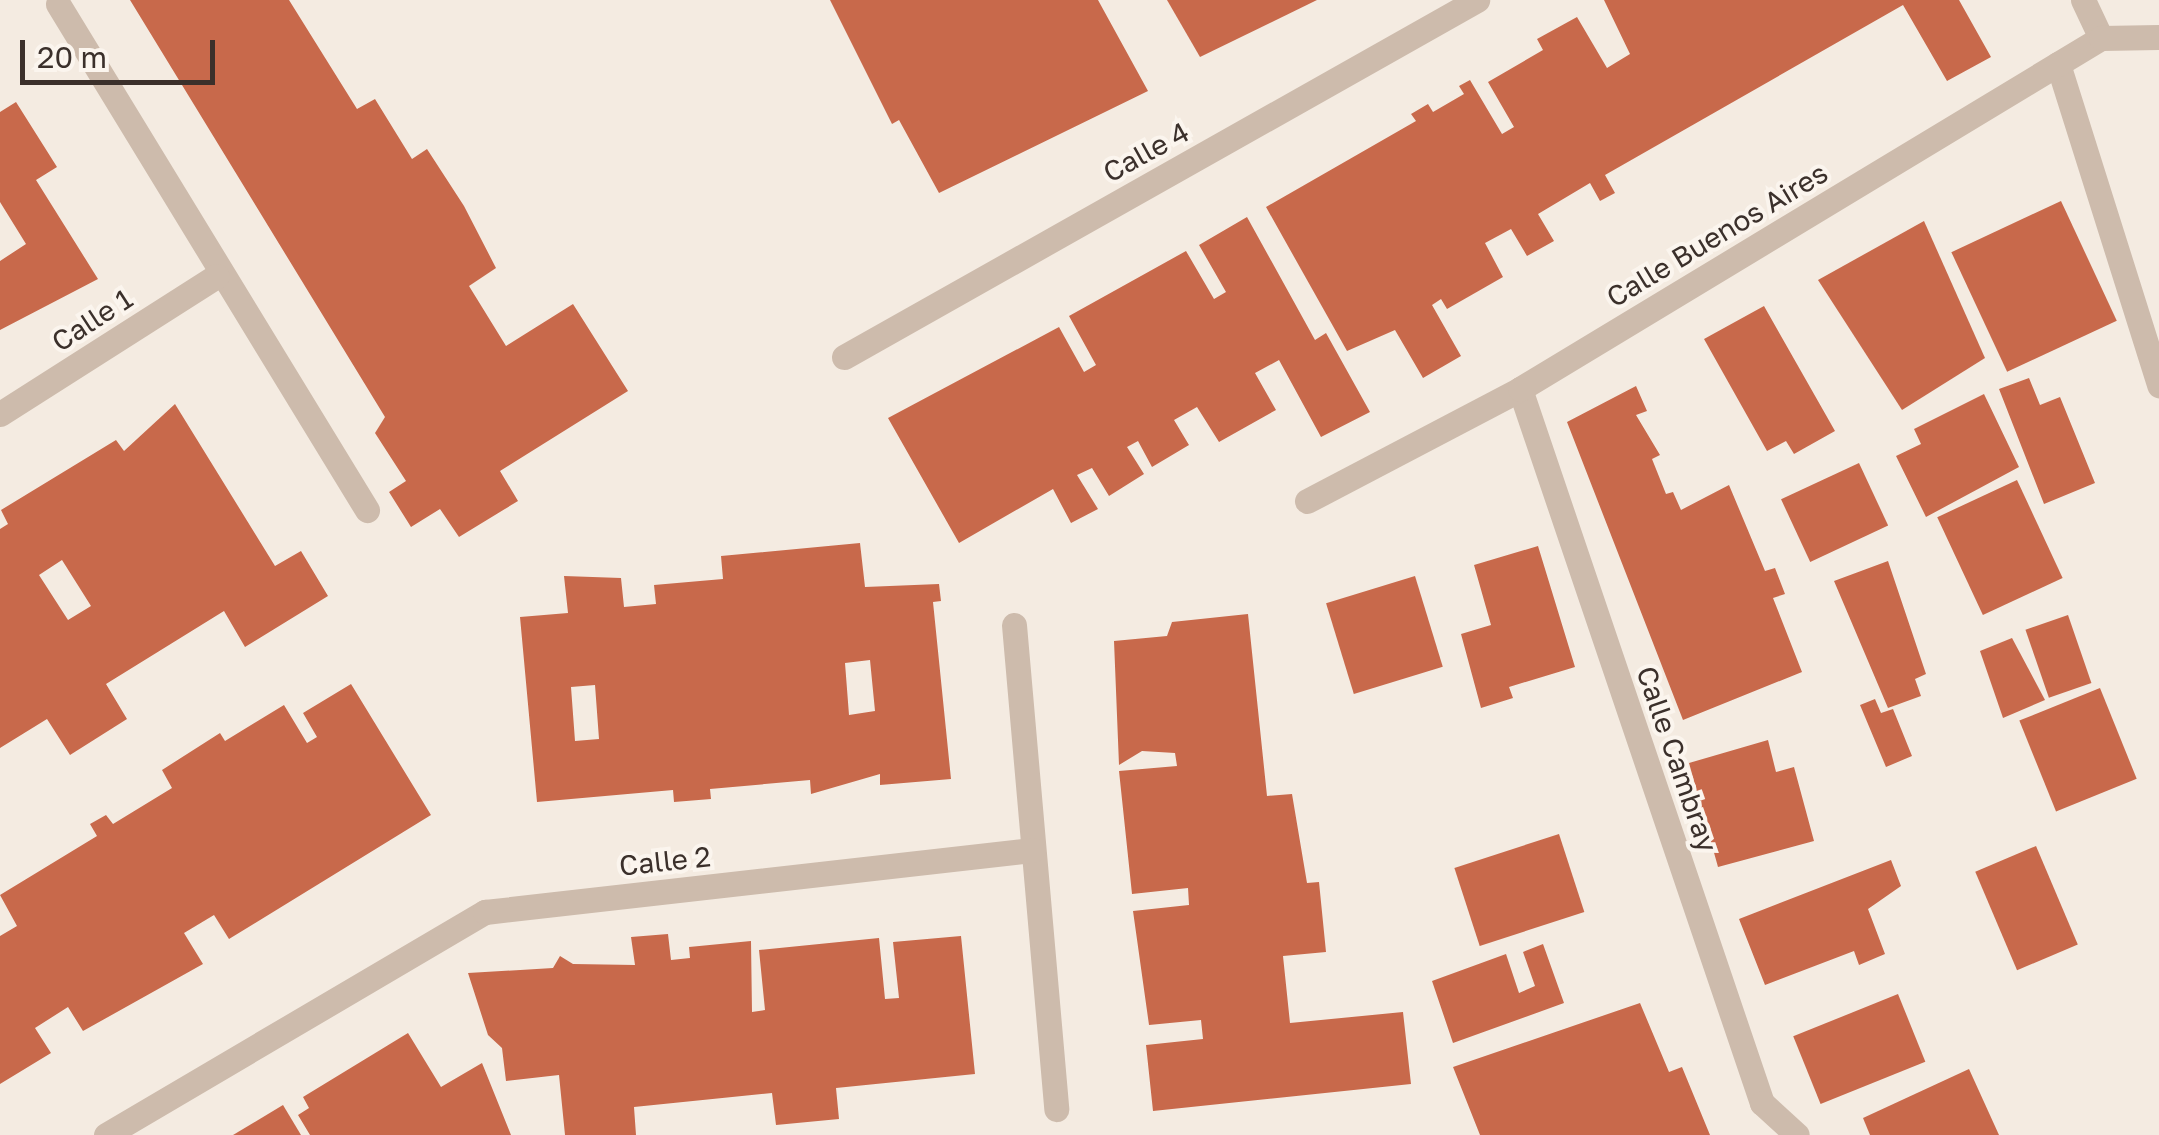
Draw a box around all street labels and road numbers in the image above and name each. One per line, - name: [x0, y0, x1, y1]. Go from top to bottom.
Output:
- street label: Calle 4: [1097, 115, 1195, 189]
- street label: Calle Buenos Aires: [1601, 156, 1833, 314]
- street label: Calle 1: [45, 282, 139, 358]
- street label: Calle Cambray: [1630, 662, 1724, 856]
- street label: Calle 2: [618, 839, 712, 883]

